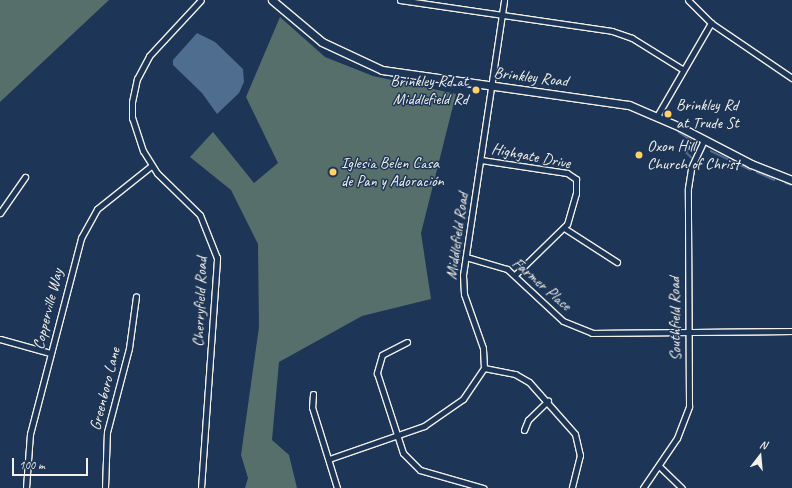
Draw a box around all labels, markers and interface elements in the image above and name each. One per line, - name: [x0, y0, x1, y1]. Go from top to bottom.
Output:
- street label: Brinkley Road: [493, 63, 569, 91]
- place label: Brinkley Rd at Middlefield Rd: [390, 71, 468, 109]
- marker: Brinkley Rd at Middlefield Rd: [471, 85, 481, 95]
- place label: Brinkley Rd at Trude St: [676, 95, 739, 133]
- marker: Brinkley Rd at Trude St: [663, 109, 673, 119]
- place label: Oxon Hill Church of Christ: [647, 136, 740, 174]
- street label: Highgate Drive: [490, 139, 572, 173]
- marker: Oxon Hill Church of Christ: [634, 150, 644, 160]
- place label: Iglesia Belen Casa de Pan y Adoración: [341, 153, 444, 191]
- marker: Iglesia Belen Casa de Pan y Adoración: [328, 167, 338, 177]
- street label: Middlefield Road: [441, 191, 473, 281]
- street label: Farmer Place: [508, 253, 576, 315]
- street label: Cherryfield Road: [189, 257, 211, 347]
- street label: Copperville Way: [29, 267, 67, 351]
- street label: Southfield Road: [665, 277, 685, 361]
- street label: Greenboro Lane: [85, 345, 125, 433]
- north arrow: [740, 436, 780, 476]
- text: N: [758, 437, 769, 452]
- scale bar: [14, 450, 90, 476]
- text: 100 m: [19, 457, 45, 473]

